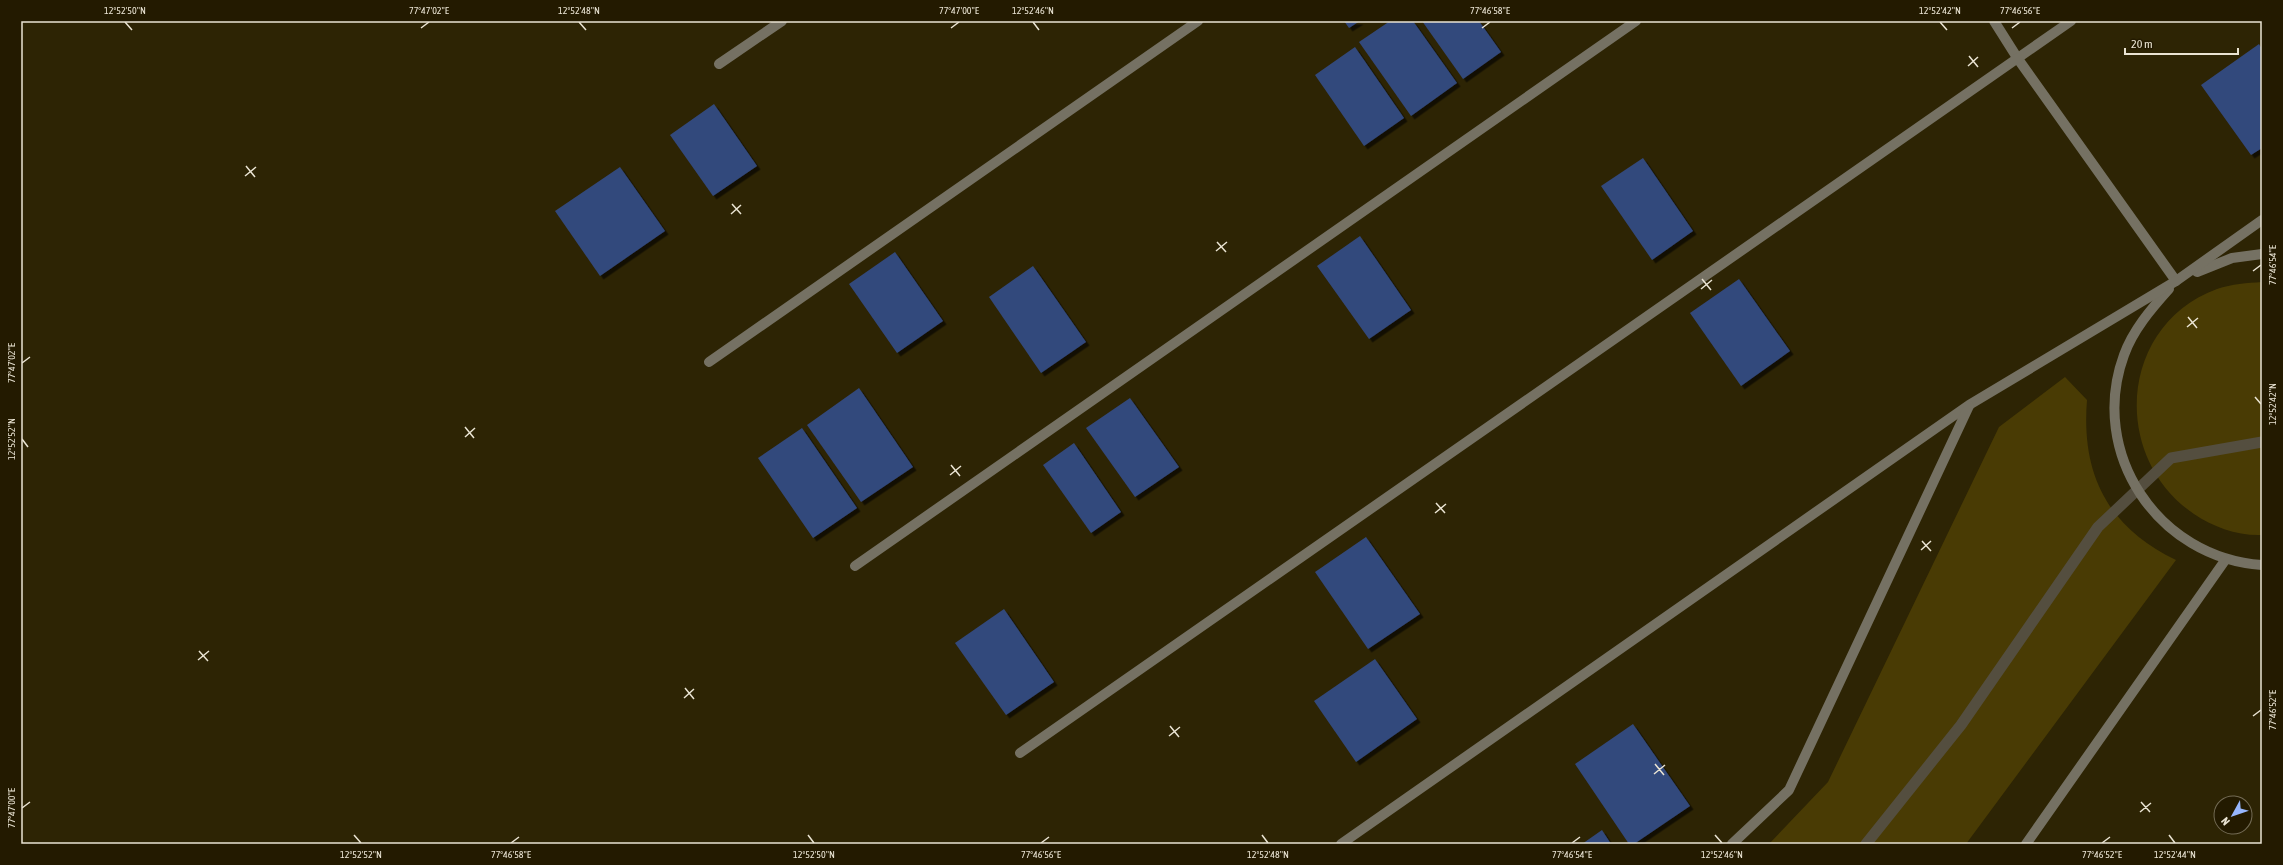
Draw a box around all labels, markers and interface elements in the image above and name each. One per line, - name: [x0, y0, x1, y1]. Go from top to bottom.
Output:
- text: 12°52'50"N: [104, 5, 146, 16]
- text: 77°47'02"E: [409, 5, 450, 16]
- text: 12°52'48"N: [558, 5, 600, 16]
- text: 77°47'00"E: [939, 5, 980, 16]
- text: 12°52'46"N: [1012, 5, 1054, 16]
- text: 77°46'58"E: [1470, 5, 1511, 16]
- text: 12°52'42"N: [1919, 5, 1961, 16]
- text: 77°46'56"E: [2000, 5, 2041, 16]
- scale bar: [2125, 30, 2238, 56]
- text: 20 m: [2131, 37, 2153, 51]
- text: 77°46'54"E: [2267, 244, 2278, 285]
- text: 77°47'02"E: [6, 342, 17, 383]
- text: 12°52'42"N: [2267, 383, 2278, 425]
- text: 12°52'52"N: [6, 418, 17, 460]
- text: 77°46'52"E: [2267, 689, 2278, 730]
- text: 77°47'00"E: [6, 787, 17, 828]
- north arrow: [2213, 795, 2253, 835]
- text: N: [2219, 815, 2232, 828]
- text: 12°52'52"N: [340, 849, 382, 860]
- text: 77°46'58"E: [491, 849, 532, 860]
- text: 12°52'50"N: [793, 849, 835, 860]
- text: 77°46'56"E: [1021, 849, 1062, 860]
- text: 12°52'48"N: [1247, 849, 1289, 860]
- text: 77°46'54"E: [1552, 849, 1593, 860]
- text: 12°52'46"N: [1701, 849, 1743, 860]
- text: 77°46'52"E: [2082, 849, 2123, 860]
- text: 12°52'44"N: [2154, 849, 2196, 860]

